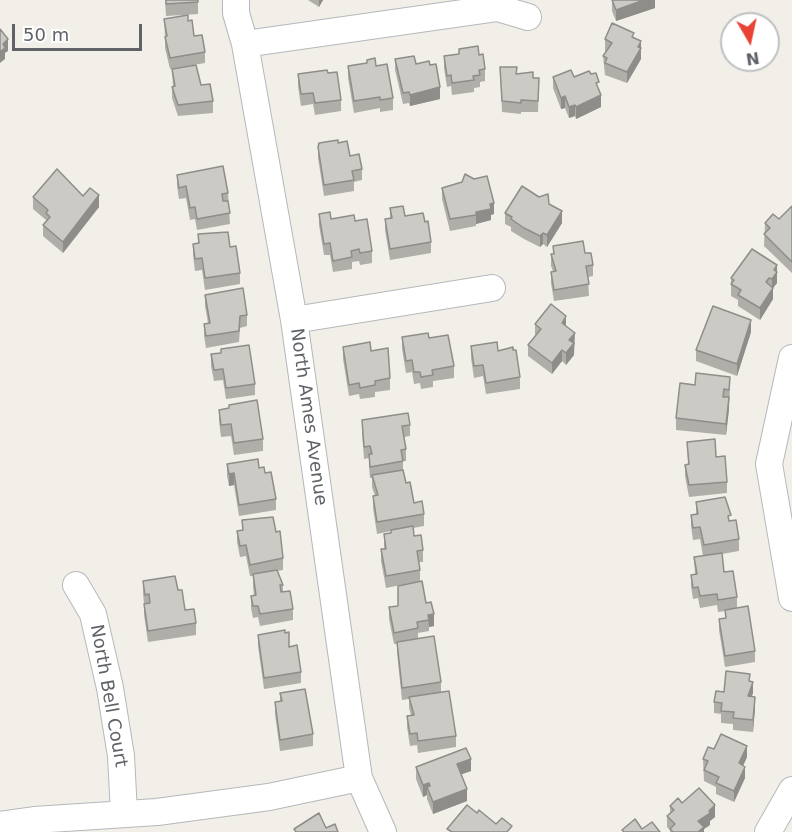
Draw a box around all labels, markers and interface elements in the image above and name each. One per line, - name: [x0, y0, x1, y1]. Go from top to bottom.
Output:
- scale bar: [15, 12, 146, 50]
- north arrow: [720, 12, 780, 72]
- text: 50 m: [23, 24, 69, 45]
- text: N: [744, 48, 761, 69]
- street label: North Ames Avenue: [285, 327, 331, 507]
- street label: North Bell Court: [85, 623, 131, 769]

